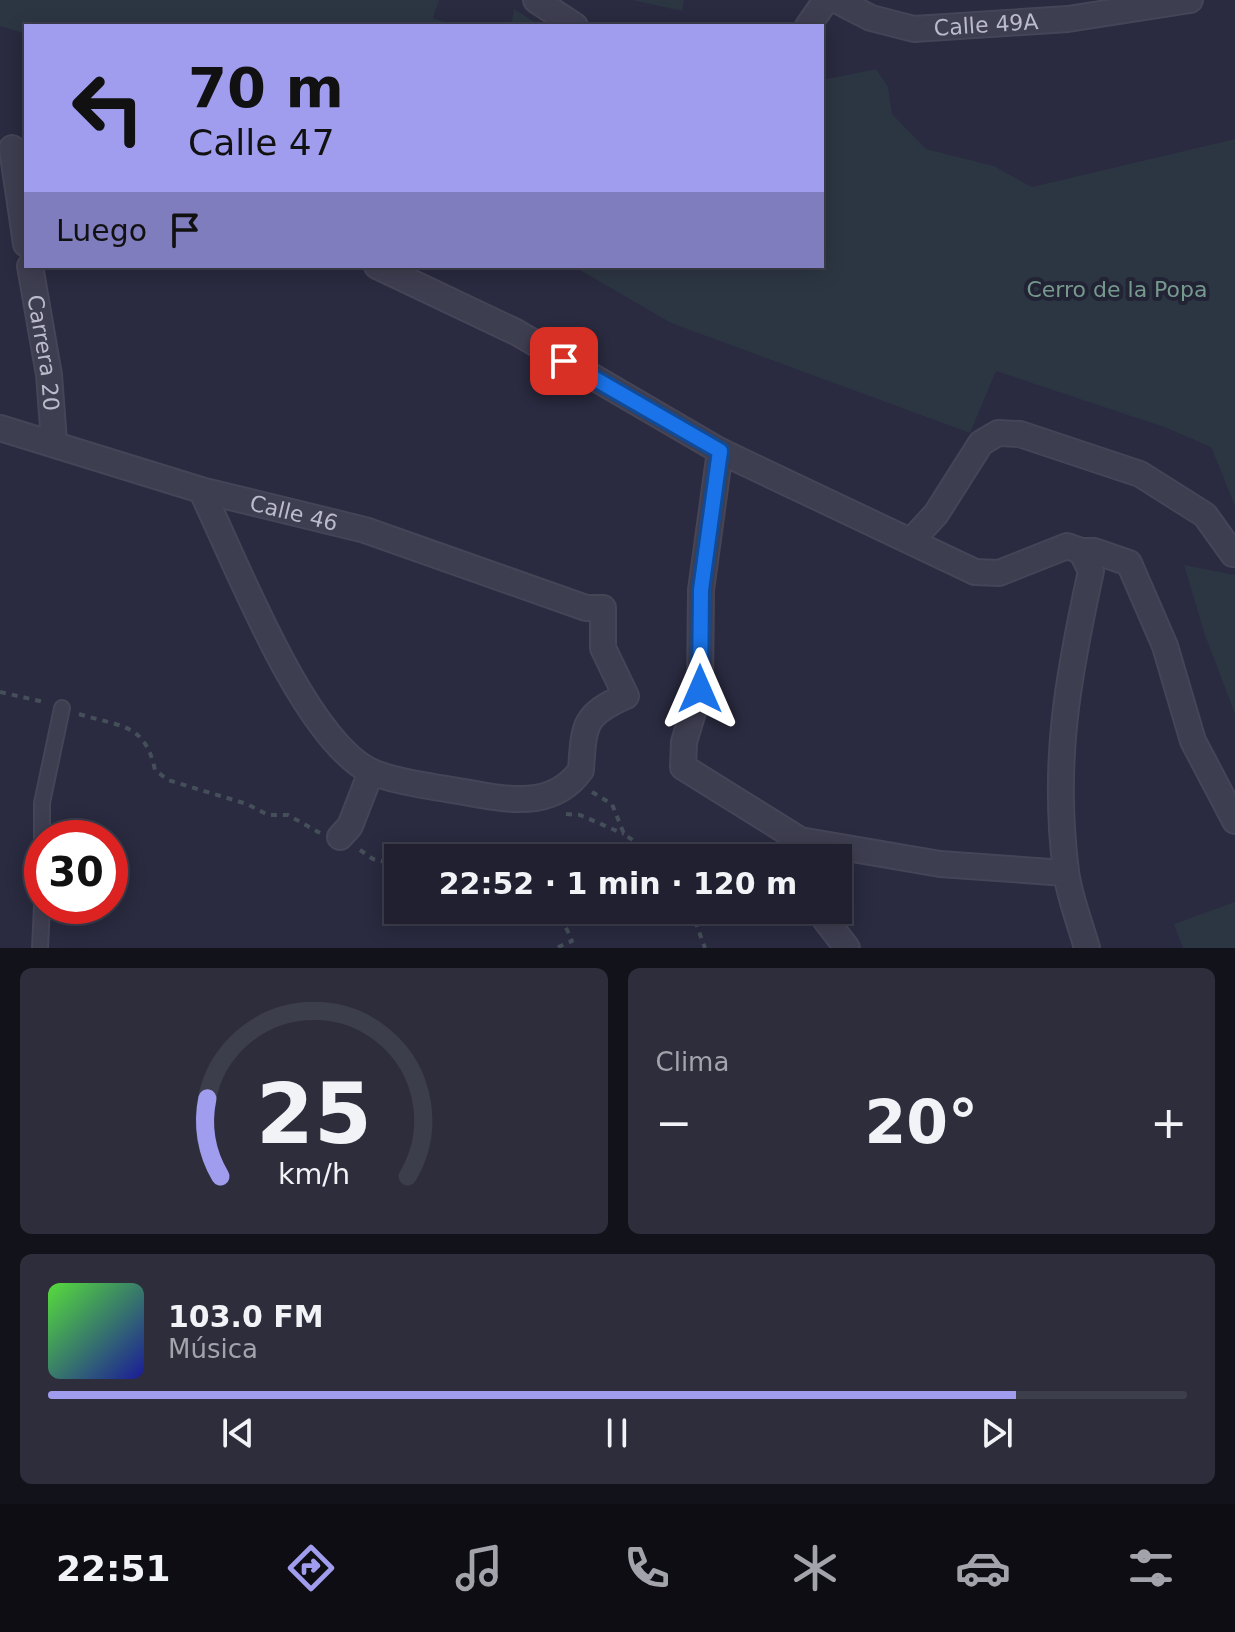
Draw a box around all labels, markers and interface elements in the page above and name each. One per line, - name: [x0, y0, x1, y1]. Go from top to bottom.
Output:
- street label: Calle 49A: [933, 9, 1039, 41]
- text: 70 m: [188, 55, 344, 120]
- icon: left: [56, 56, 160, 160]
- text: Calle 47: [188, 122, 335, 163]
- icon: arrive: [163, 208, 207, 252]
- text: Luego: [56, 213, 147, 248]
- park label: Cerro de la Popa: [1026, 277, 1208, 302]
- street label: Carrera 20: [22, 293, 64, 412]
- pin: [530, 327, 598, 395]
- icon: arrive: [542, 339, 586, 383]
- street label: Calle 46: [247, 490, 340, 536]
- position arrow: [658, 647, 742, 731]
- speed limit sign: 30: [24, 820, 128, 924]
- text: 22:52 · 1 min · 120 m: [439, 866, 797, 901]
- text: Clima: [656, 1047, 729, 1077]
- text: 25: [256, 1066, 372, 1163]
- text: 20°: [865, 1087, 978, 1157]
- text: −: [656, 1097, 692, 1148]
- text: +: [1150, 1097, 1187, 1148]
- text: km/h: [278, 1157, 350, 1191]
- text: 103.0 FM: [168, 1299, 324, 1334]
- text: Música: [168, 1334, 258, 1364]
- icon: previous: [216, 1411, 260, 1455]
- icon: pause: [595, 1411, 639, 1455]
- icon: next: [975, 1411, 1019, 1455]
- icon: directions: [283, 1540, 339, 1596]
- icon: music: [451, 1540, 507, 1596]
- icon: phone: [619, 1540, 675, 1596]
- icon: climate: [787, 1540, 843, 1596]
- icon: car: [955, 1540, 1011, 1596]
- icon: filters: [1123, 1540, 1179, 1596]
- text: 22:51: [56, 1548, 171, 1589]

